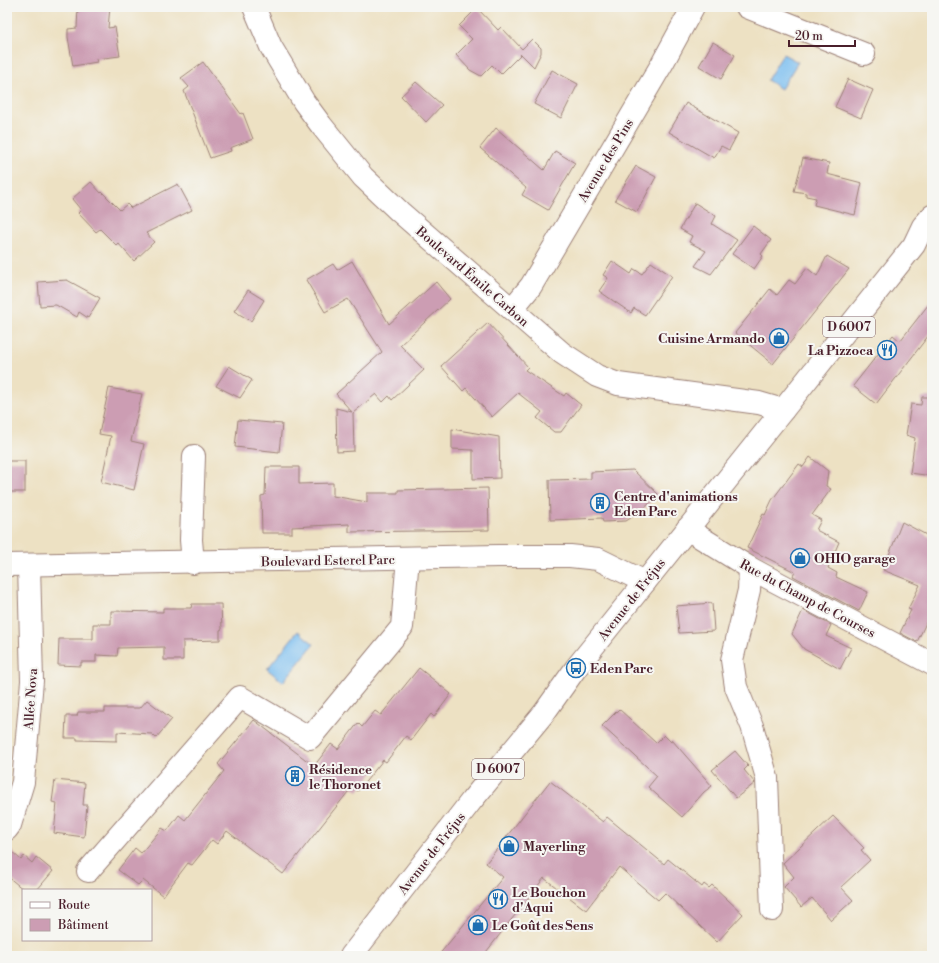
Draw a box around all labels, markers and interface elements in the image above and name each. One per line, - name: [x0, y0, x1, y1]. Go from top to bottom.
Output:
- scale bar: [789, 22, 855, 48]
- text: 20 m: [795, 29, 823, 44]
- street label: Avenue des Pins: [574, 116, 637, 206]
- street label: Boulevard Émile Carbon: [412, 222, 533, 330]
- road number: D 6007: [823, 317, 875, 337]
- shop icon: Cuisine Armando: [768, 327, 790, 349]
- place label: Cuisine Armando: [658, 331, 765, 347]
- restaurant icon: La Pizzoca: [876, 339, 898, 361]
- place label: La Pizzoca: [808, 343, 874, 359]
- place label: Centre d'animations Eden Parc: [614, 489, 738, 520]
- building icon: Centre d'animations Eden Parc: [589, 492, 611, 514]
- shop icon: OHIO garage: [789, 547, 811, 569]
- place label: OHIO garage: [814, 551, 896, 567]
- street label: Boulevard Esterel Parc: [260, 552, 396, 570]
- street label: Avenue de Fréjus: [594, 555, 669, 645]
- street label: Rue du Champ de Courses: [737, 556, 879, 642]
- bus stop icon: Eden Parc: [565, 657, 587, 679]
- place label: Eden Parc: [590, 661, 653, 677]
- street label: Allée Nova: [21, 667, 41, 732]
- road number: D 6007: [472, 759, 524, 779]
- place label: Résidence le Thoronet: [309, 762, 381, 793]
- building icon: Résidence le Thoronet: [284, 765, 306, 787]
- street label: Avenue de Fréjus: [394, 809, 469, 899]
- shop icon: Mayerling: [498, 835, 520, 857]
- place label: Mayerling: [523, 839, 586, 855]
- place label: Le Bouchon d'Aqui: [512, 885, 586, 916]
- restaurant icon: Le Bouchon d'Aqui: [487, 888, 509, 910]
- legend: [22, 889, 152, 941]
- text: Route: [58, 898, 90, 913]
- shop icon: Le Goût des Sens: [467, 914, 489, 936]
- text: Bâtiment: [57, 918, 109, 933]
- place label: Le Goût des Sens: [492, 918, 594, 934]

